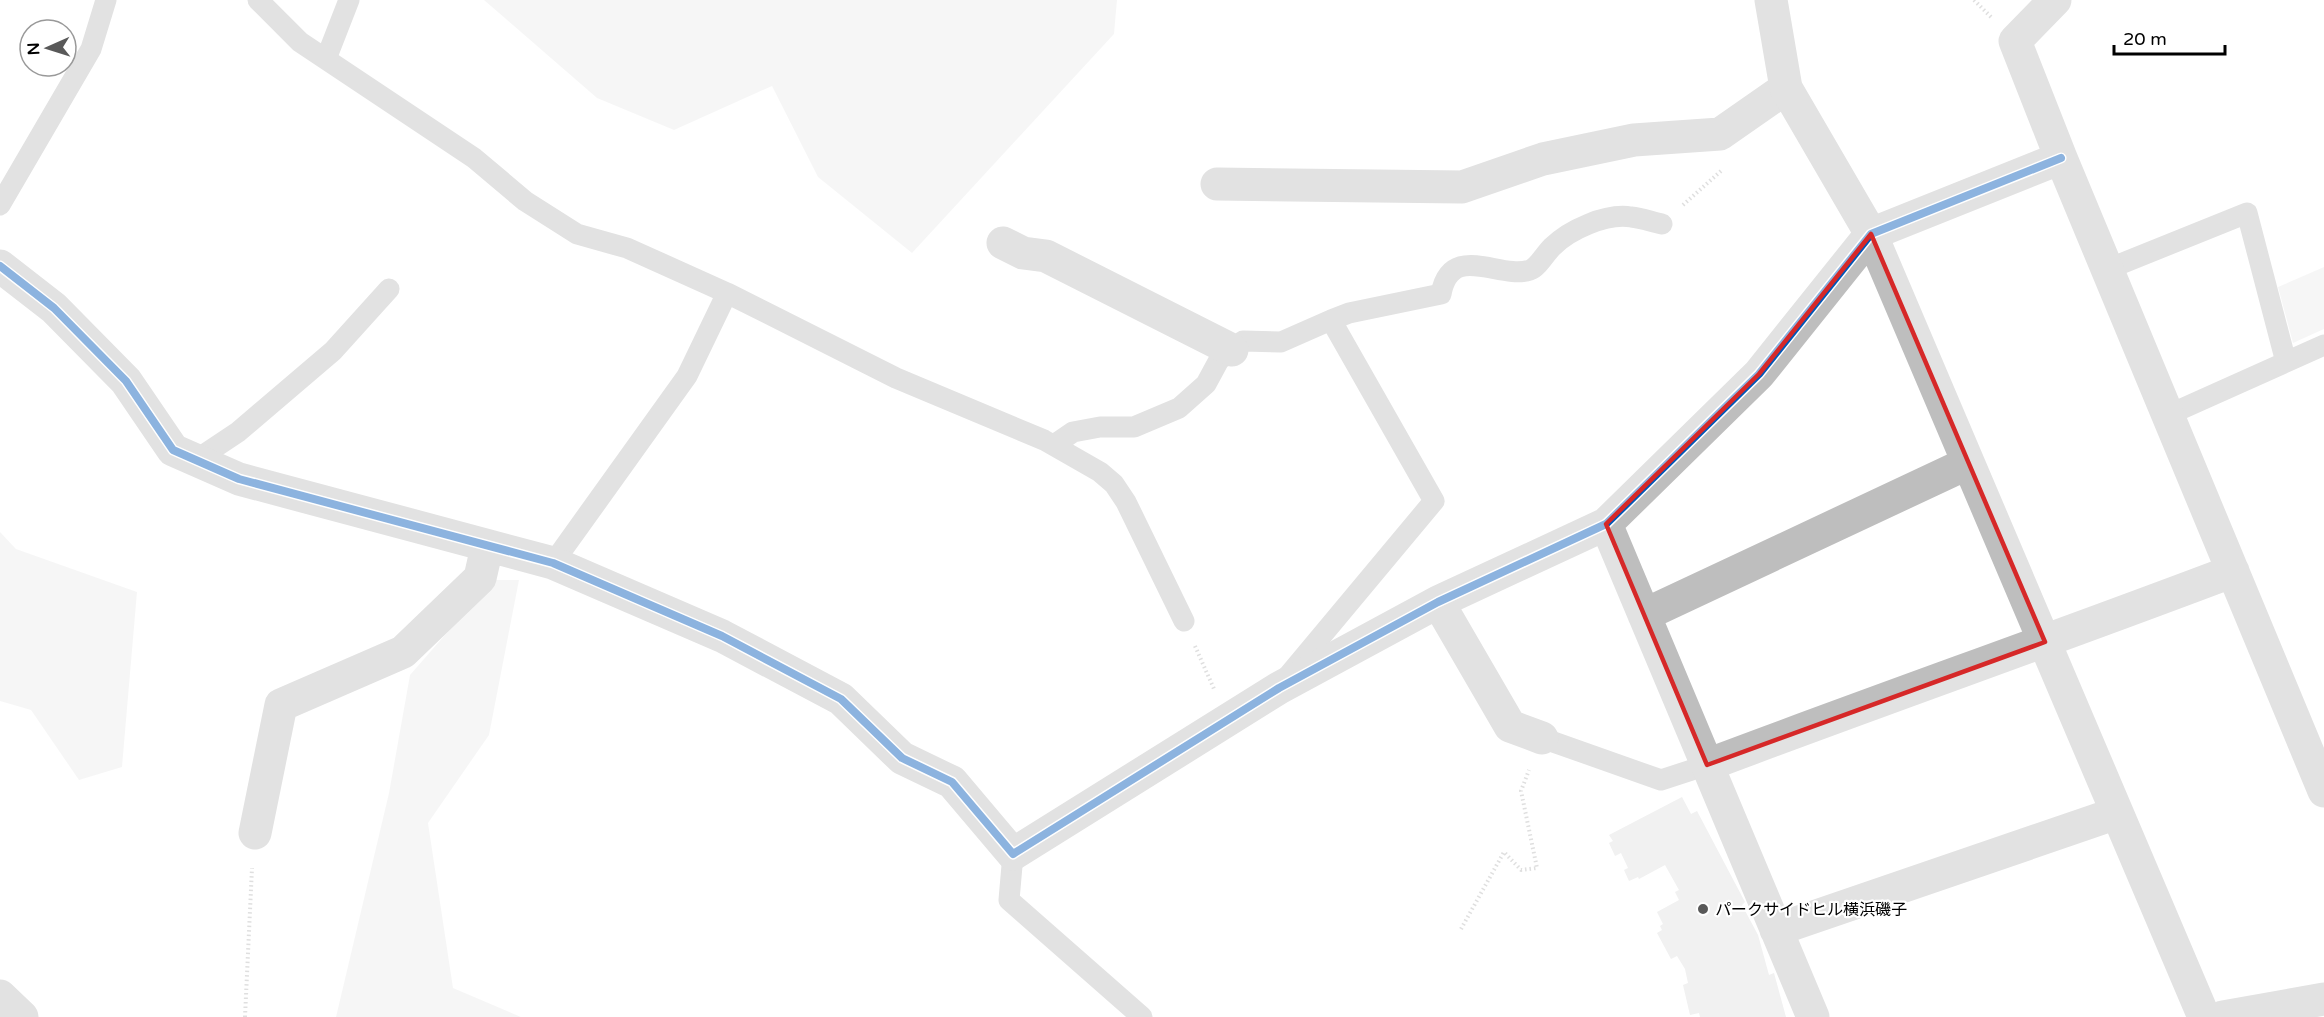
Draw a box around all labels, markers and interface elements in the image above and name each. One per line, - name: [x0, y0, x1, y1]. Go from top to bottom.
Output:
- north arrow: [18, 18, 78, 78]
- scale bar: [2114, 18, 2225, 56]
- text: 20 m: [2123, 28, 2167, 50]
- text: N: [24, 42, 44, 56]
- place label: パークサイドヒル横浜磯子: [1715, 900, 1907, 920]
- marker: パークサイドヒル横浜磯子: [1696, 902, 1710, 916]

